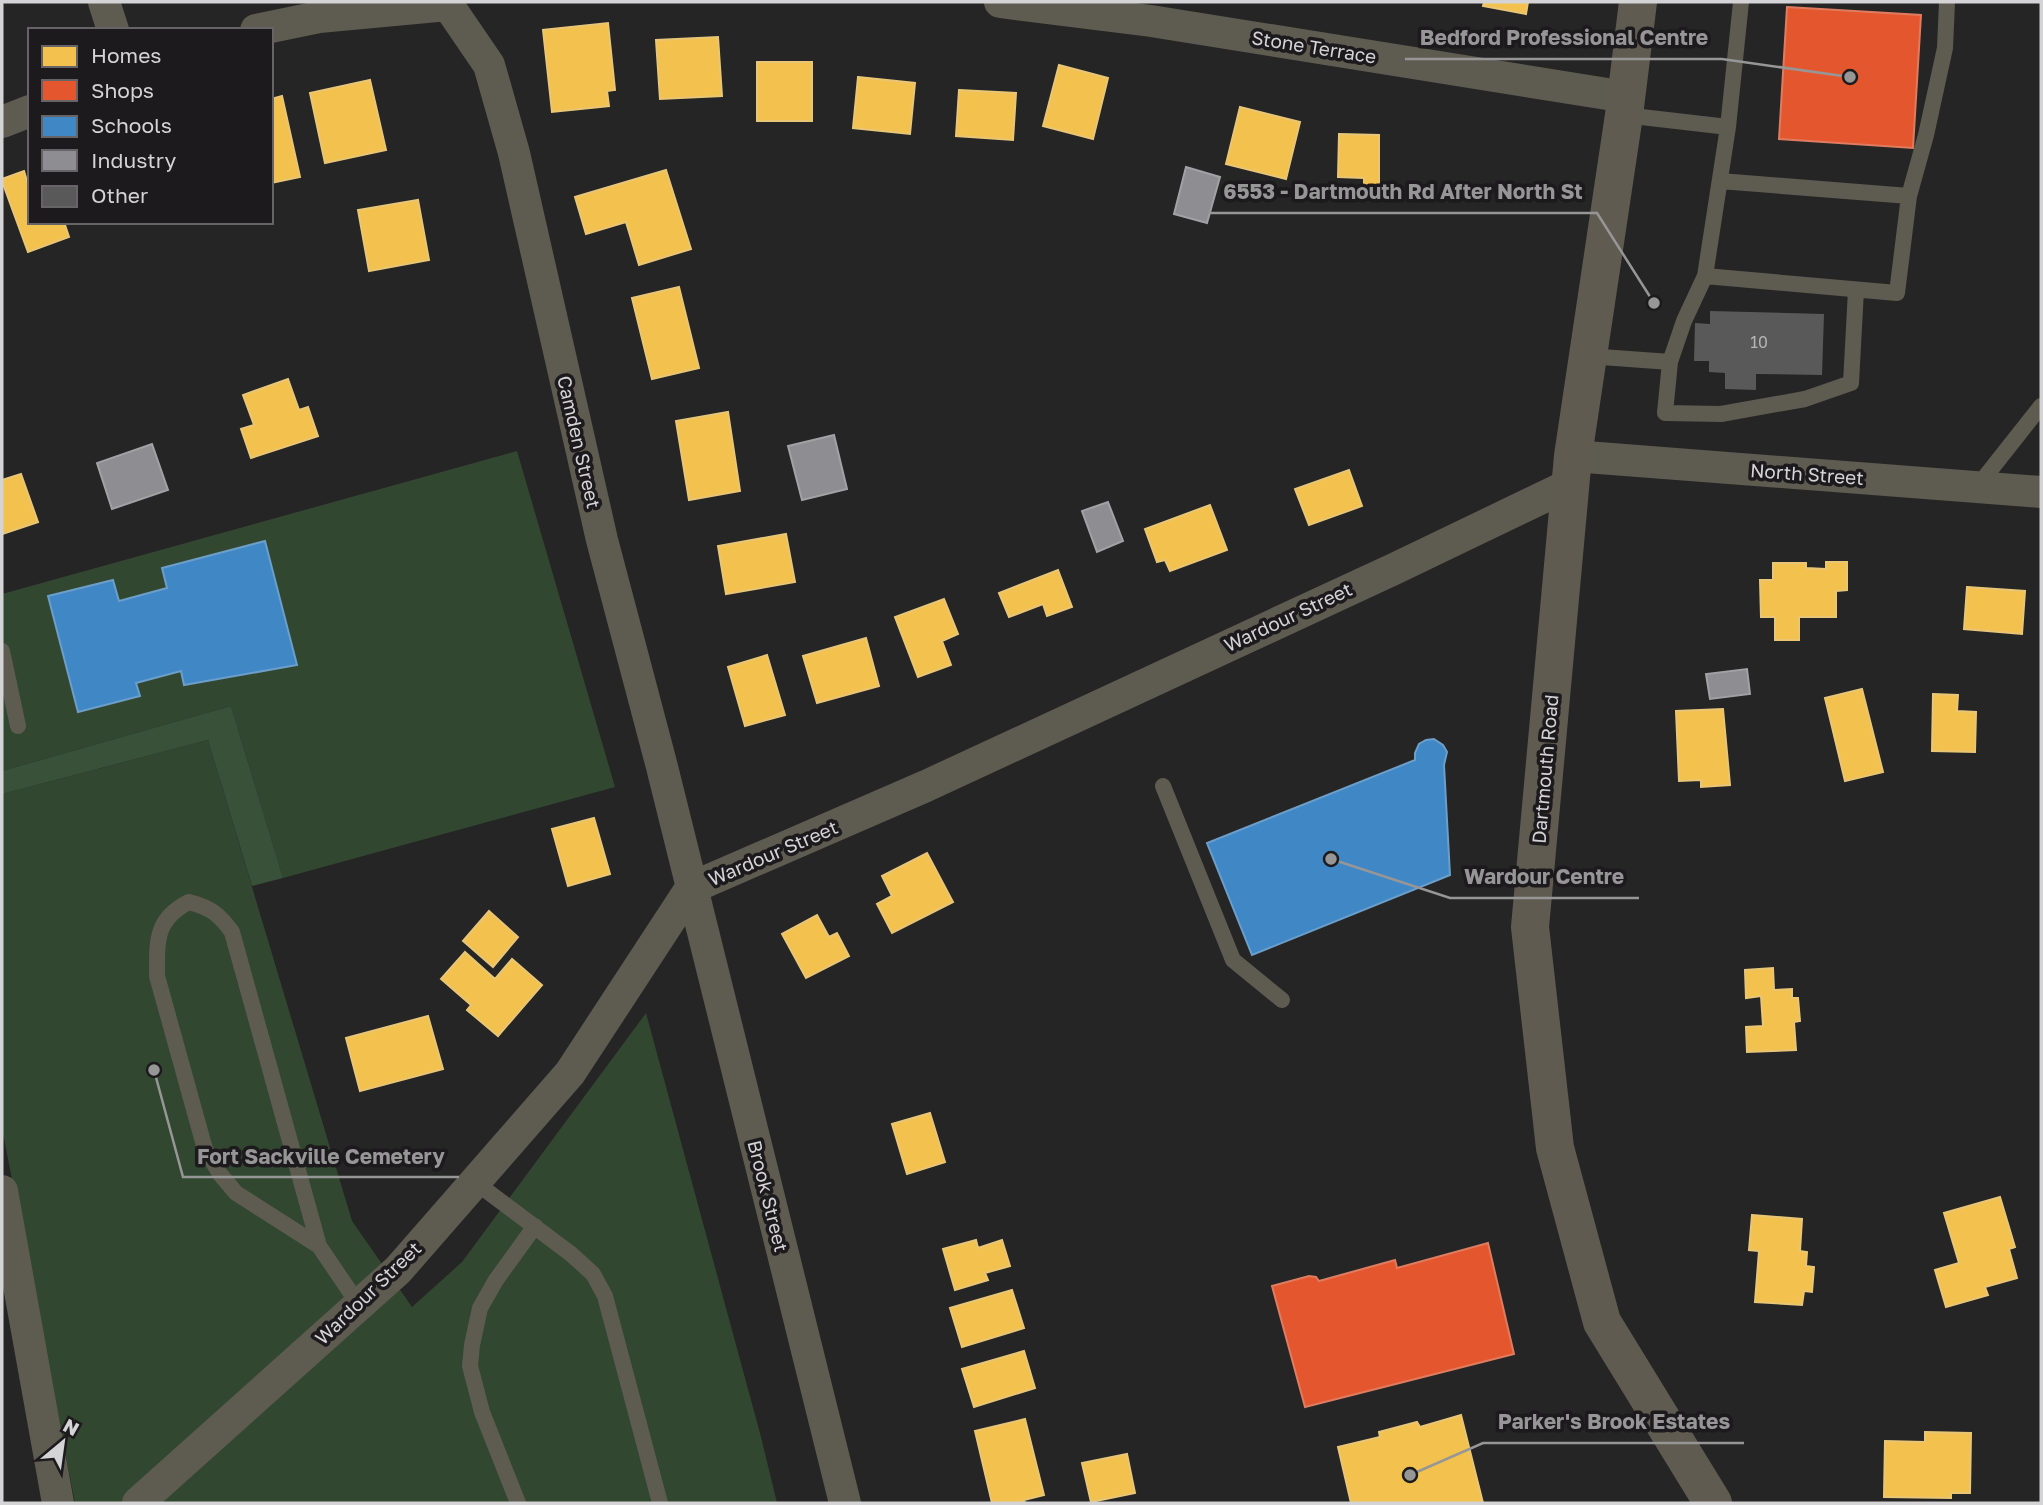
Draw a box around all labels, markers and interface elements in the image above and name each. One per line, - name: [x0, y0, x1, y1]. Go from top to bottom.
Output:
- callout: Bedford Professional Centre: [1405, 17, 1722, 59]
- text: Bedford Professional Centre: [1420, 24, 1708, 50]
- street label: Stone Terrace: [1250, 25, 1378, 68]
- legend: [28, 28, 273, 224]
- text: Homes: [91, 42, 161, 68]
- text: Shops: [91, 77, 154, 103]
- text: Schools: [91, 112, 172, 138]
- text: Industry: [91, 147, 176, 173]
- callout: 6553 - Dartmouth Rd After North St: [1209, 171, 1597, 213]
- text: 6553 - Dartmouth Rd After North St: [1223, 178, 1583, 204]
- text: Other: [91, 182, 148, 208]
- house number: 10: [1750, 332, 1768, 352]
- street label: Camden Street: [553, 373, 606, 511]
- street label: North Street: [1749, 458, 1865, 489]
- street label: Wardour Street: [1220, 577, 1355, 656]
- street label: Dartmouth Road: [1527, 693, 1562, 845]
- street label: Wardour Street: [705, 815, 841, 890]
- callout: Wardour Centre: [1450, 856, 1639, 898]
- text: Wardour Centre: [1464, 863, 1624, 889]
- callout: Fort Sackville Cemetery: [183, 1135, 459, 1177]
- street label: Brook Street: [743, 1138, 793, 1254]
- text: Fort Sackville Cemetery: [197, 1143, 445, 1169]
- street label: Wardour Street: [310, 1236, 425, 1349]
- callout: Parker's Brook Estates: [1483, 1401, 1744, 1443]
- north arrow: [28, 1407, 98, 1477]
- text: Parker's Brook Estates: [1498, 1408, 1730, 1434]
- text: N: [60, 1413, 83, 1440]

